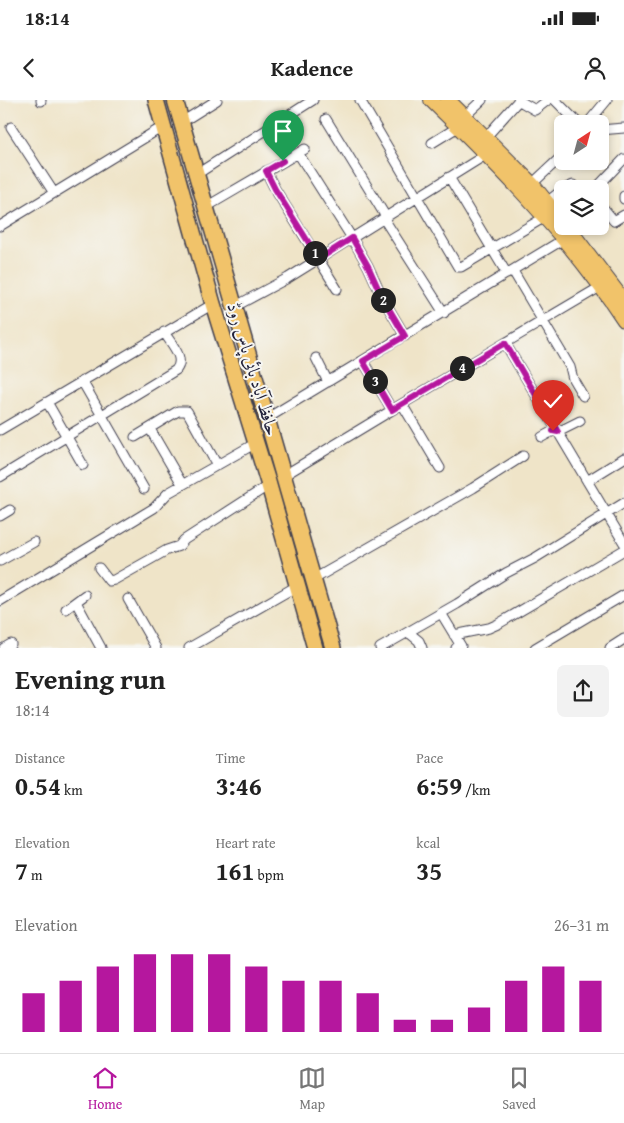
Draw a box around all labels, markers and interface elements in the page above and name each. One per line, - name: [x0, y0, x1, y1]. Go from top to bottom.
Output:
- text: 18:14: [25, 4, 70, 32]
- text: Kadence: [271, 52, 353, 84]
- icon: back: [15, 54, 43, 82]
- icon: person: [581, 54, 609, 82]
- pin: [262, 110, 304, 161]
- north arrow: [554, 115, 609, 170]
- map controls: [554, 115, 609, 235]
- icon: arrive: [269, 117, 297, 145]
- button: layers: [554, 180, 609, 235]
- pin: 1: [302, 240, 328, 266]
- text: 1: [312, 243, 319, 263]
- pin: 2: [370, 288, 396, 312]
- text: 2: [380, 290, 387, 310]
- street label: حافظ آباد بائی پاس روڈ: [220, 299, 287, 439]
- pin: 4: [450, 356, 474, 380]
- text: 4: [459, 358, 466, 378]
- pin: 3: [362, 368, 388, 394]
- text: 3: [372, 371, 379, 391]
- pin: [532, 380, 574, 431]
- icon: check: [539, 387, 567, 415]
- text: Evening run: [15, 658, 166, 699]
- button: share: [557, 665, 609, 717]
- text: 18:14: [15, 698, 50, 722]
- text: Distance: [15, 748, 65, 768]
- text: Time: [216, 748, 245, 768]
- text: Pace: [416, 748, 443, 768]
- text: 0.54: [15, 768, 61, 804]
- text: 3:46: [216, 768, 262, 804]
- text: 6:59: [416, 768, 462, 804]
- text: km: [61, 780, 83, 800]
- text: /km: [462, 780, 491, 800]
- text: Elevation: [15, 833, 70, 853]
- text: Heart rate: [216, 833, 276, 853]
- text: kcal: [416, 833, 440, 853]
- text: 7: [15, 853, 28, 889]
- text: 161: [216, 853, 255, 889]
- text: 35: [416, 853, 442, 889]
- text: m: [28, 865, 42, 885]
- text: bpm: [255, 865, 284, 885]
- text: Elevation: [15, 913, 78, 937]
- text: 26–31 m: [554, 913, 609, 937]
- tab: Home: [88, 1064, 122, 1114]
- tab: Map: [298, 1064, 326, 1114]
- tab: Saved: [502, 1064, 536, 1114]

